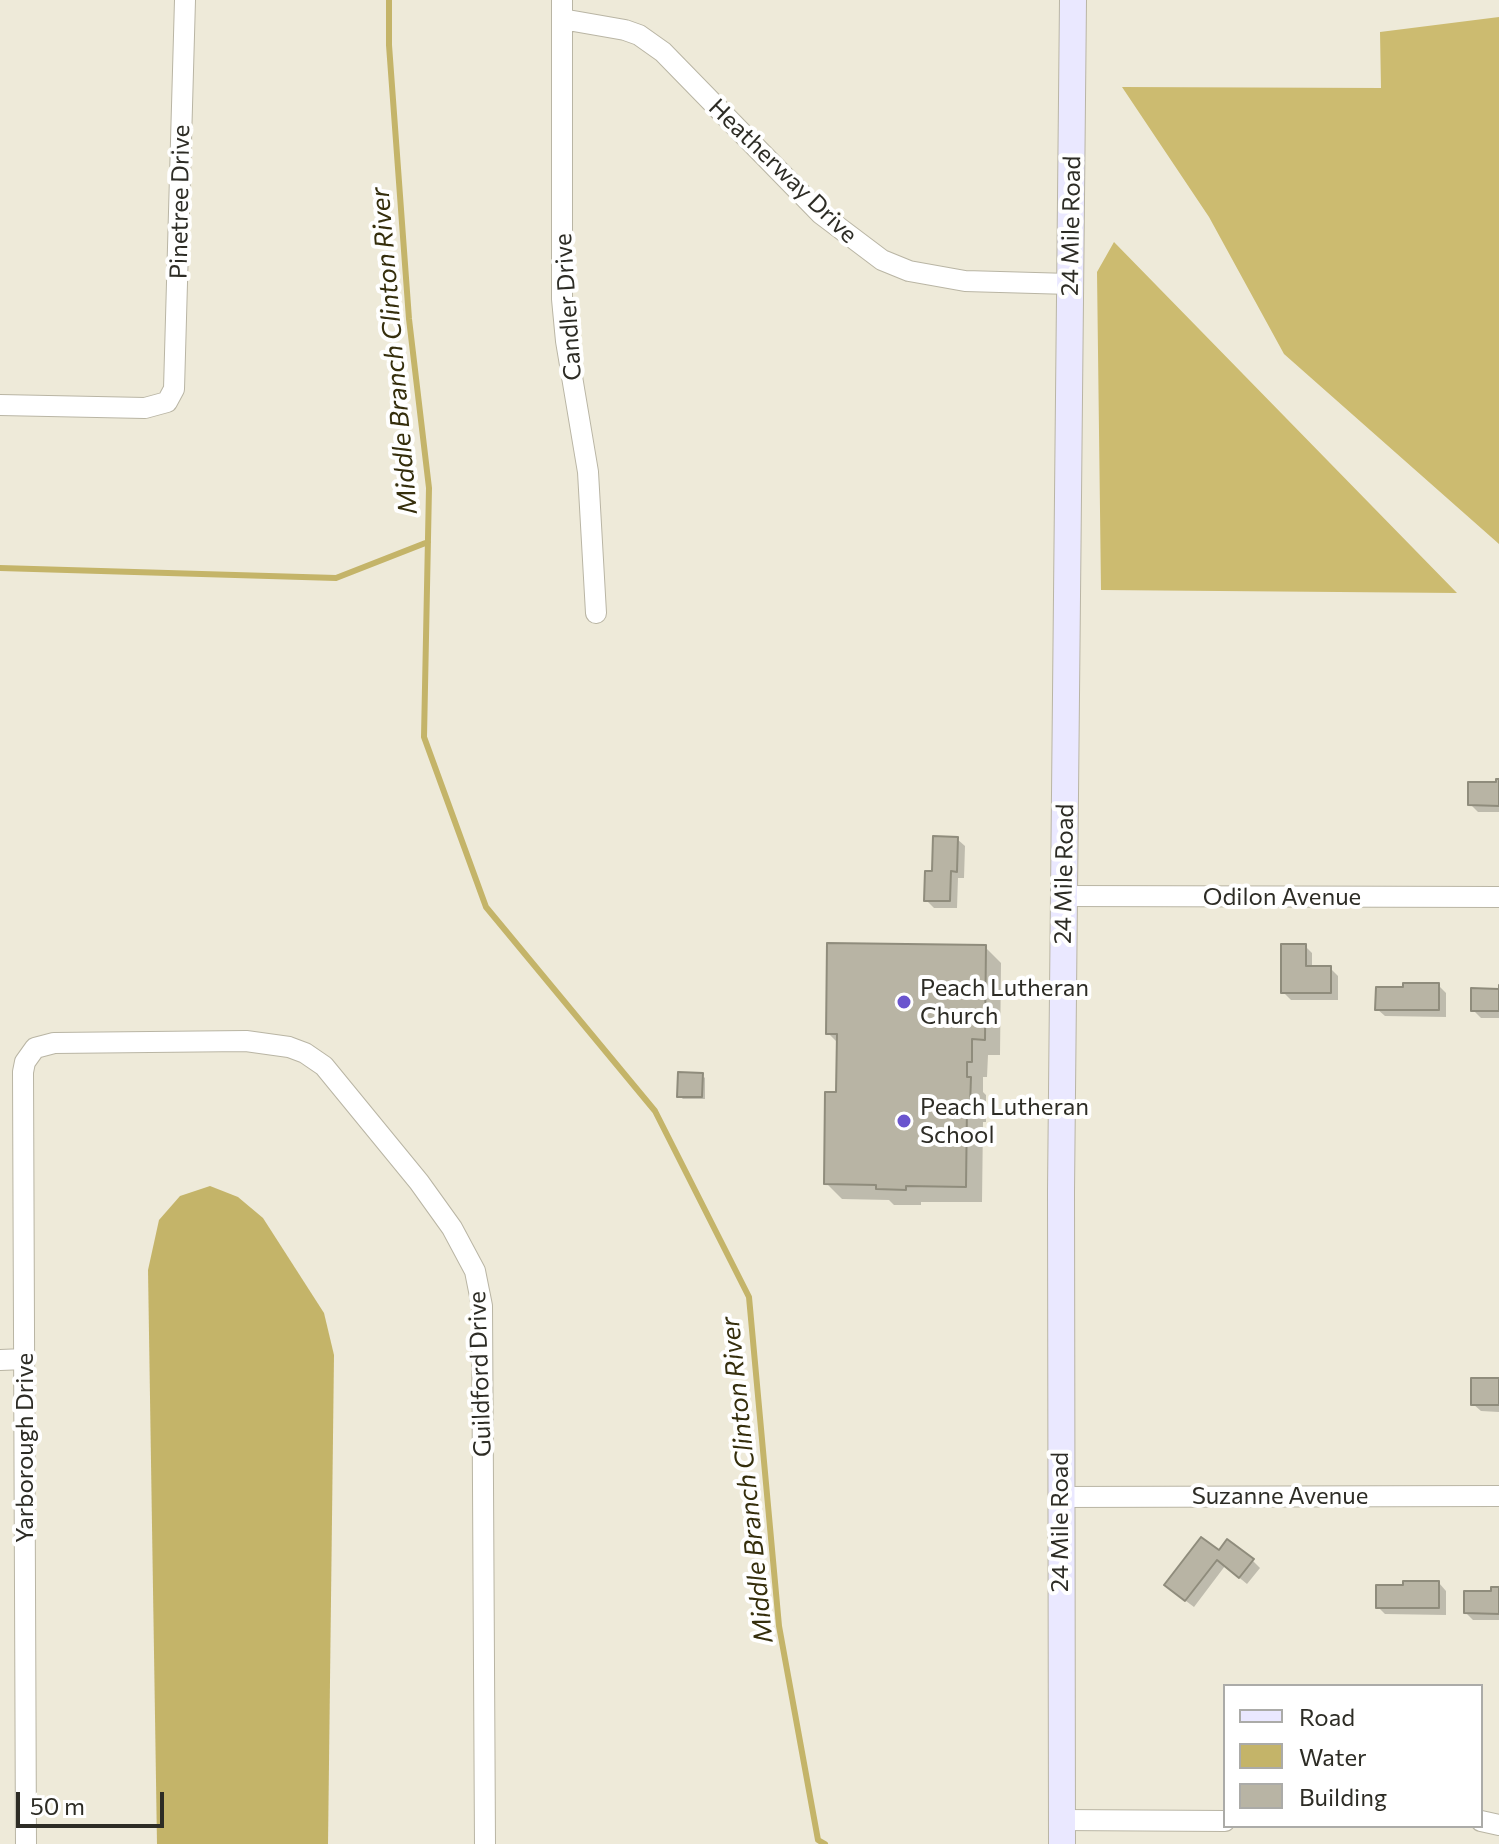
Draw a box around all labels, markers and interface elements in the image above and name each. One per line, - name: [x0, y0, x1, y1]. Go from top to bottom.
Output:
- street label: Heatherway Drive: [703, 93, 863, 249]
- street label: Pinetree Drive: [164, 125, 196, 279]
- street label: 24 Mile Road: [1055, 156, 1087, 296]
- water label: Middle Branch Clinton River: [364, 186, 424, 516]
- street label: Candler Drive: [548, 232, 588, 382]
- street label: 24 Mile Road: [1048, 804, 1080, 944]
- street label: Odilon Avenue: [1203, 883, 1361, 911]
- place label: Peach Lutheran Church: [920, 974, 1089, 1030]
- marker: Peach Lutheran Church: [895, 993, 913, 1011]
- place label: Peach Lutheran School: [920, 1093, 1089, 1149]
- marker: Peach Lutheran School: [895, 1112, 913, 1130]
- street label: Guildford Drive: [463, 1291, 497, 1457]
- water label: Middle Branch Clinton River: [714, 1315, 780, 1645]
- street label: Yarborough Drive: [11, 1353, 39, 1543]
- street label: 24 Mile Road: [1046, 1452, 1074, 1592]
- street label: Suzanne Avenue: [1192, 1482, 1368, 1510]
- legend: [1223, 1684, 1483, 1828]
- text: Road: [1299, 1702, 1355, 1731]
- text: Water: [1299, 1742, 1367, 1771]
- scale bar: [20, 1776, 168, 1826]
- text: Building: [1299, 1782, 1387, 1811]
- text: 50 m: [30, 1791, 85, 1820]

